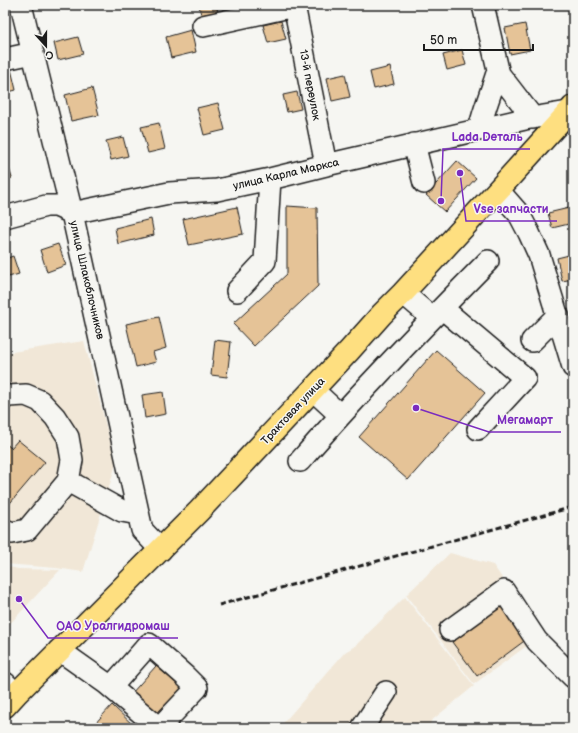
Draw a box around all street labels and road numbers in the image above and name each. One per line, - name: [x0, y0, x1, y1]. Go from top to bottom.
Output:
- street label: 13-й переулок: [297, 48, 323, 122]
- street label: улица Карла Маркса: [232, 155, 341, 193]
- street label: улица Шлакоблочников: [67, 219, 107, 341]
- street label: Трактовая улица: [258, 374, 328, 447]

